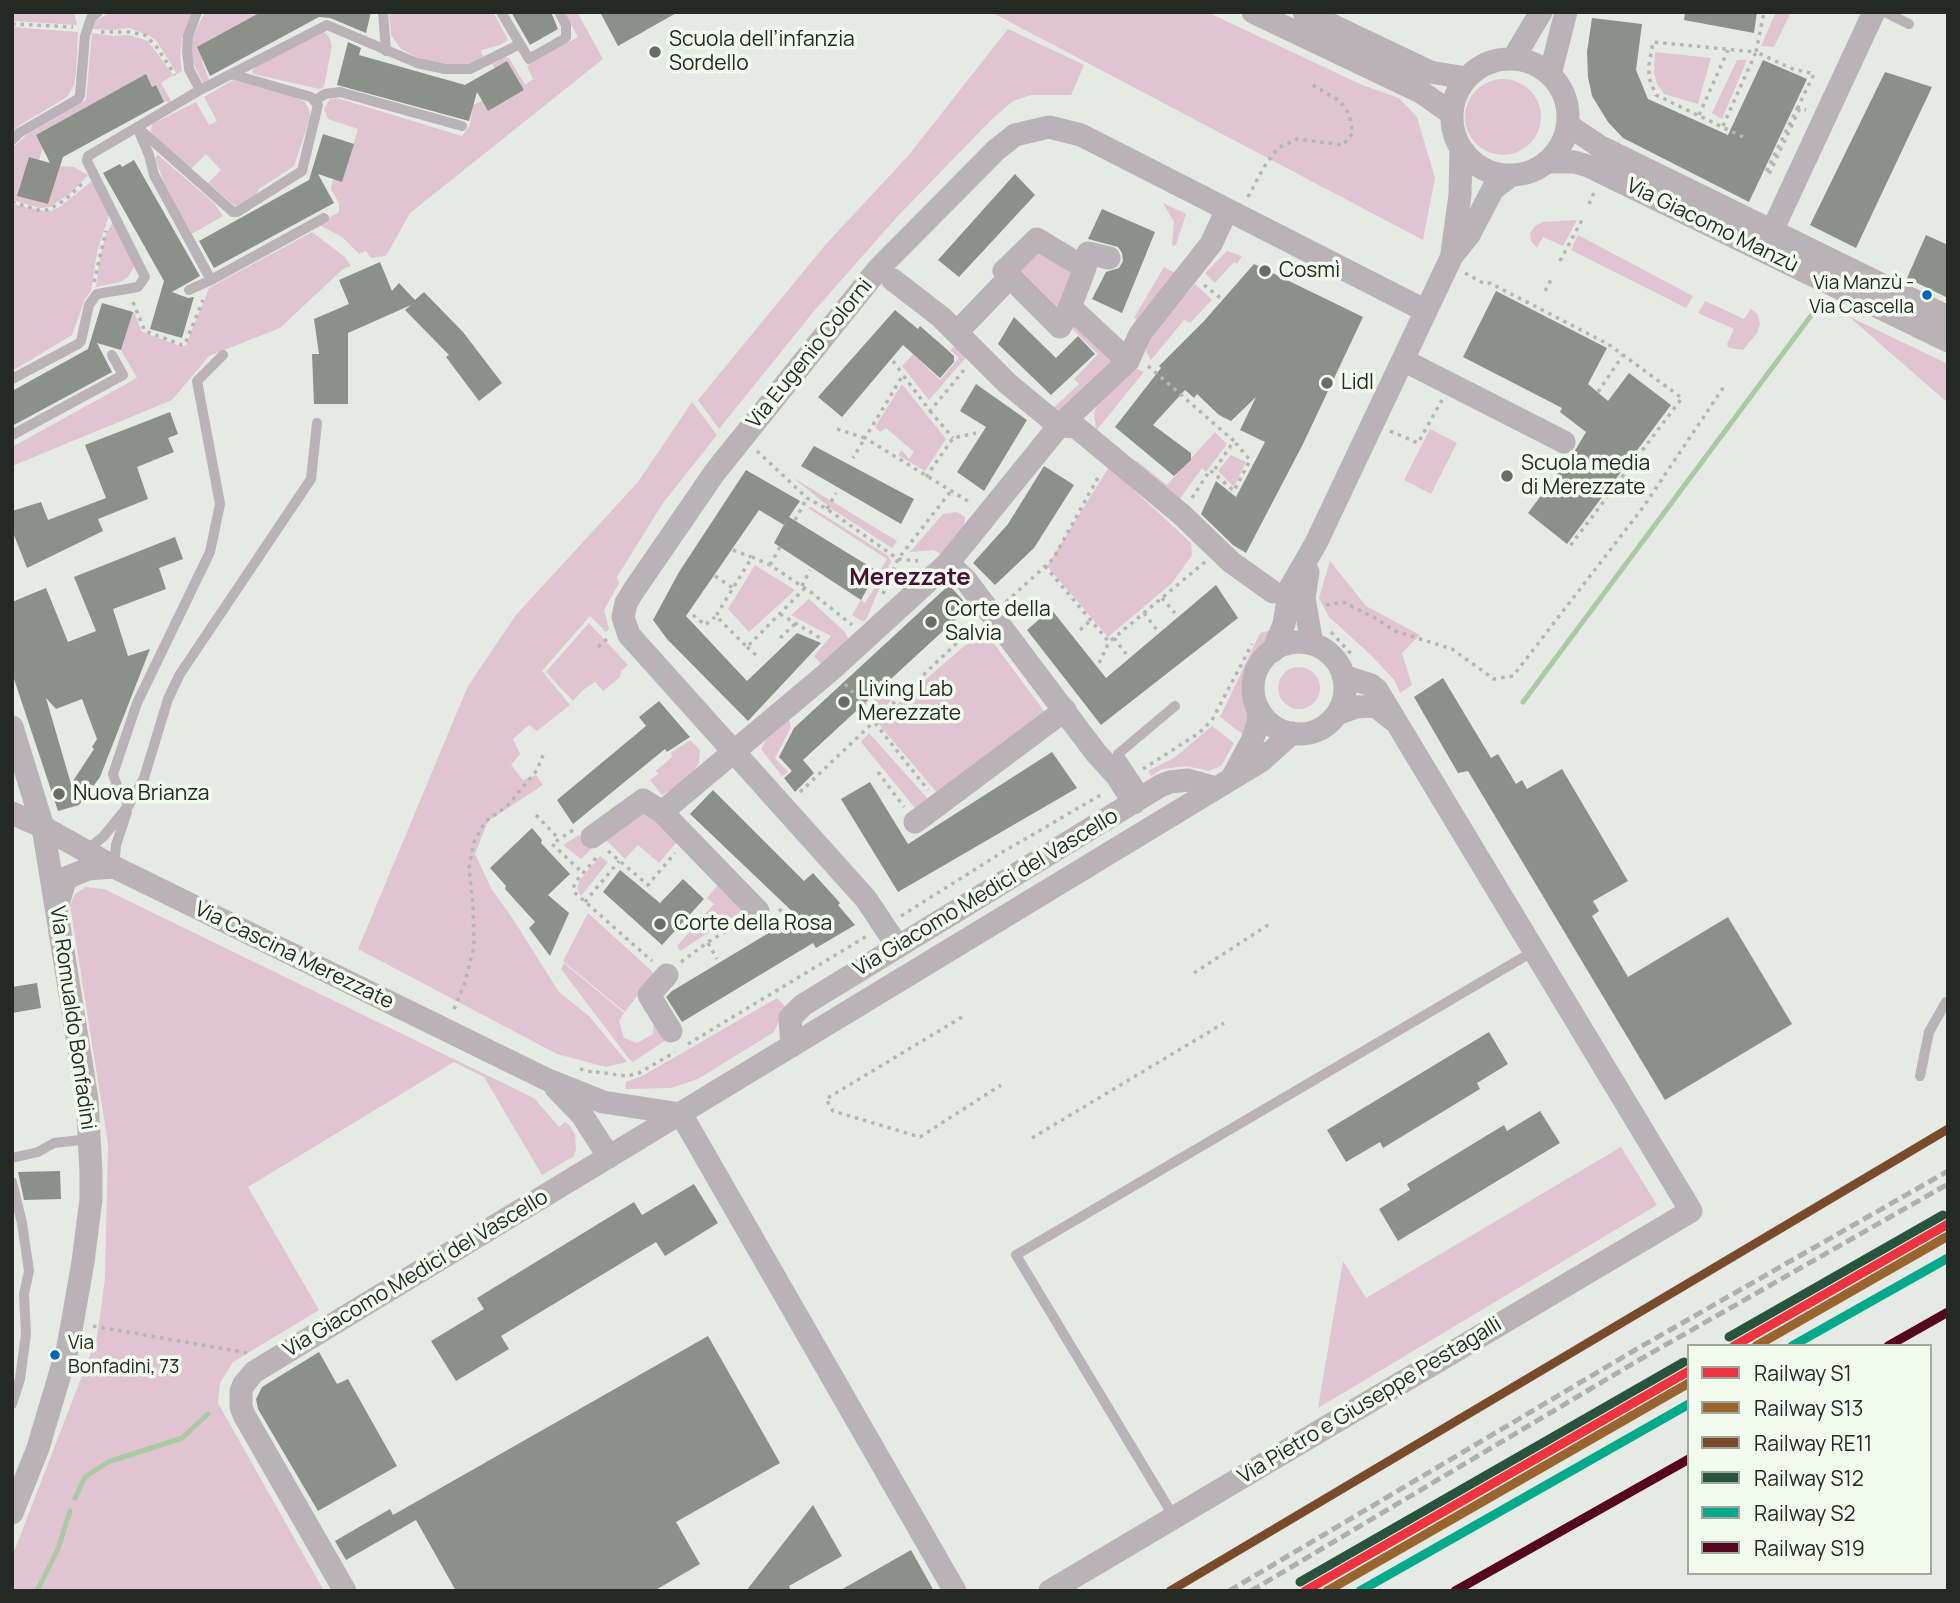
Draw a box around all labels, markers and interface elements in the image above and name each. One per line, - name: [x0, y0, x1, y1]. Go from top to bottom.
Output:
- place label: Scuola dell’infanzia Sordello: [669, 27, 855, 77]
- marker: Scuola dell’infanzia Sordello: [647, 44, 663, 60]
- street label: Via Giacomo Manzù: [1622, 173, 1802, 279]
- place label: Cosmì: [1279, 258, 1340, 284]
- marker: Cosmì: [1257, 263, 1273, 279]
- place label: Via Manzù - Via Cascella: [1809, 273, 1914, 317]
- street label: Via Eugenio Colorni: [742, 274, 878, 434]
- marker: Via Manzù - Via Cascella: [1920, 288, 1934, 302]
- place label: Lidl: [1341, 370, 1374, 396]
- marker: Lidl: [1319, 375, 1335, 391]
- place label: Scuola media di Merezzate: [1521, 451, 1650, 501]
- marker: Scuola media di Merezzate: [1499, 468, 1515, 484]
- district label: Merezzate: [849, 564, 971, 592]
- place label: Corte della Salvia: [945, 597, 1051, 647]
- marker: Corte della Salvia: [923, 614, 939, 630]
- place label: Living Lab Merezzate: [858, 677, 961, 727]
- marker: Living Lab Merezzate: [836, 694, 852, 710]
- place label: Nuova Brianza: [73, 781, 209, 807]
- marker: Nuova Brianza: [51, 786, 67, 802]
- street label: Via Giacomo Medici del Vascello: [849, 804, 1123, 982]
- street label: Via Cascina Merezzate: [190, 897, 398, 1015]
- street label: Via Romualdo Bonfadini: [44, 904, 100, 1132]
- place label: Corte della Rosa: [674, 911, 832, 937]
- marker: Corte della Rosa: [652, 916, 668, 932]
- street label: Via Giacomo Medici del Vascello: [279, 1185, 553, 1363]
- street label: Via Pietro e Giuseppe Pestagalli: [1234, 1312, 1506, 1490]
- place label: Via Bonfadini, 73: [68, 1333, 179, 1377]
- legend: [1687, 1344, 1932, 1575]
- marker: Via Bonfadini, 73: [48, 1348, 62, 1362]
- text: Railway S1: [1754, 1359, 1852, 1387]
- text: Railway S13: [1754, 1394, 1863, 1422]
- text: Railway RE11: [1754, 1429, 1872, 1457]
- text: Railway S12: [1754, 1464, 1864, 1492]
- text: Railway S2: [1754, 1499, 1855, 1527]
- text: Railway S19: [1754, 1534, 1865, 1562]

